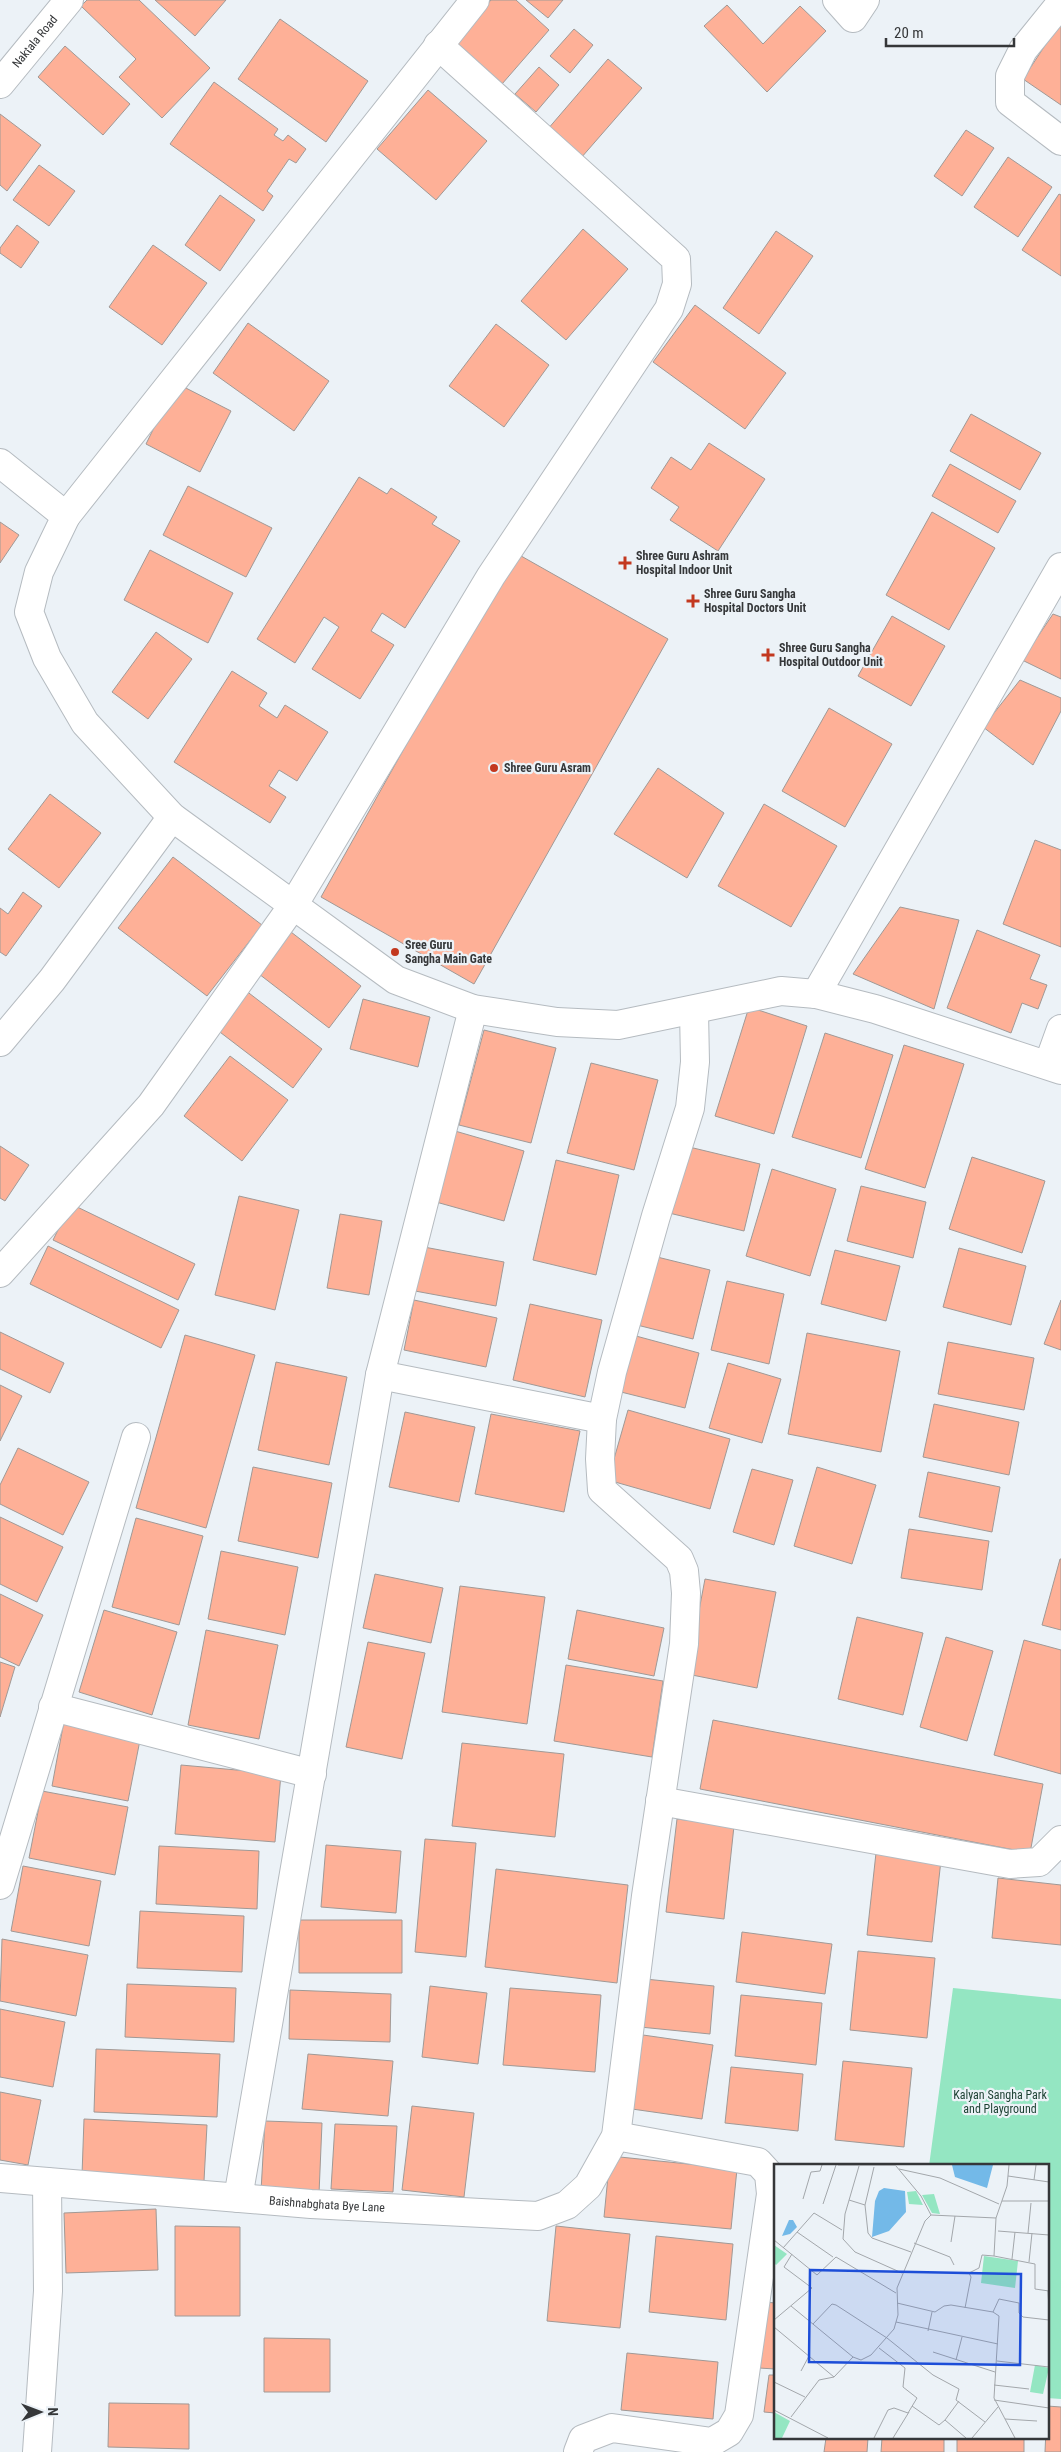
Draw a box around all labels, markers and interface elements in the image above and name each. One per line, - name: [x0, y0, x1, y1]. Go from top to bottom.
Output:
- street label: Naktala Road: [9, 13, 60, 70]
- scale bar: [886, 15, 1014, 47]
- text: 20 m: [894, 24, 924, 42]
- place label: Shree Guru Ashram Hospital Indoor Unit: [636, 549, 732, 577]
- marker: Shree Guru Ashram Hospital Indoor Unit: [618, 556, 632, 570]
- place label: Shree Guru Sangha Hospital Doctors Unit: [704, 587, 807, 615]
- marker: Shree Guru Sangha Hospital Doctors Unit: [686, 594, 700, 608]
- place label: Shree Guru Sangha Hospital Outdoor Unit: [779, 641, 883, 669]
- marker: Shree Guru Sangha Hospital Outdoor Unit: [761, 648, 775, 662]
- place label: Shree Guru Asram: [504, 761, 591, 775]
- marker: Shree Guru Asram: [488, 762, 500, 774]
- place label: Sree Guru Sangha Main Gate: [405, 938, 492, 966]
- marker: Sree Guru Sangha Main Gate: [389, 946, 401, 958]
- park label: Kalyan Sangha Park and Playground: [953, 2088, 1047, 2116]
- inset map: [774, 2164, 1048, 2440]
- street label: Baishnabghata Bye Lane: [268, 2194, 386, 2215]
- north arrow: [15, 2387, 65, 2437]
- text: N: [45, 2407, 61, 2416]

